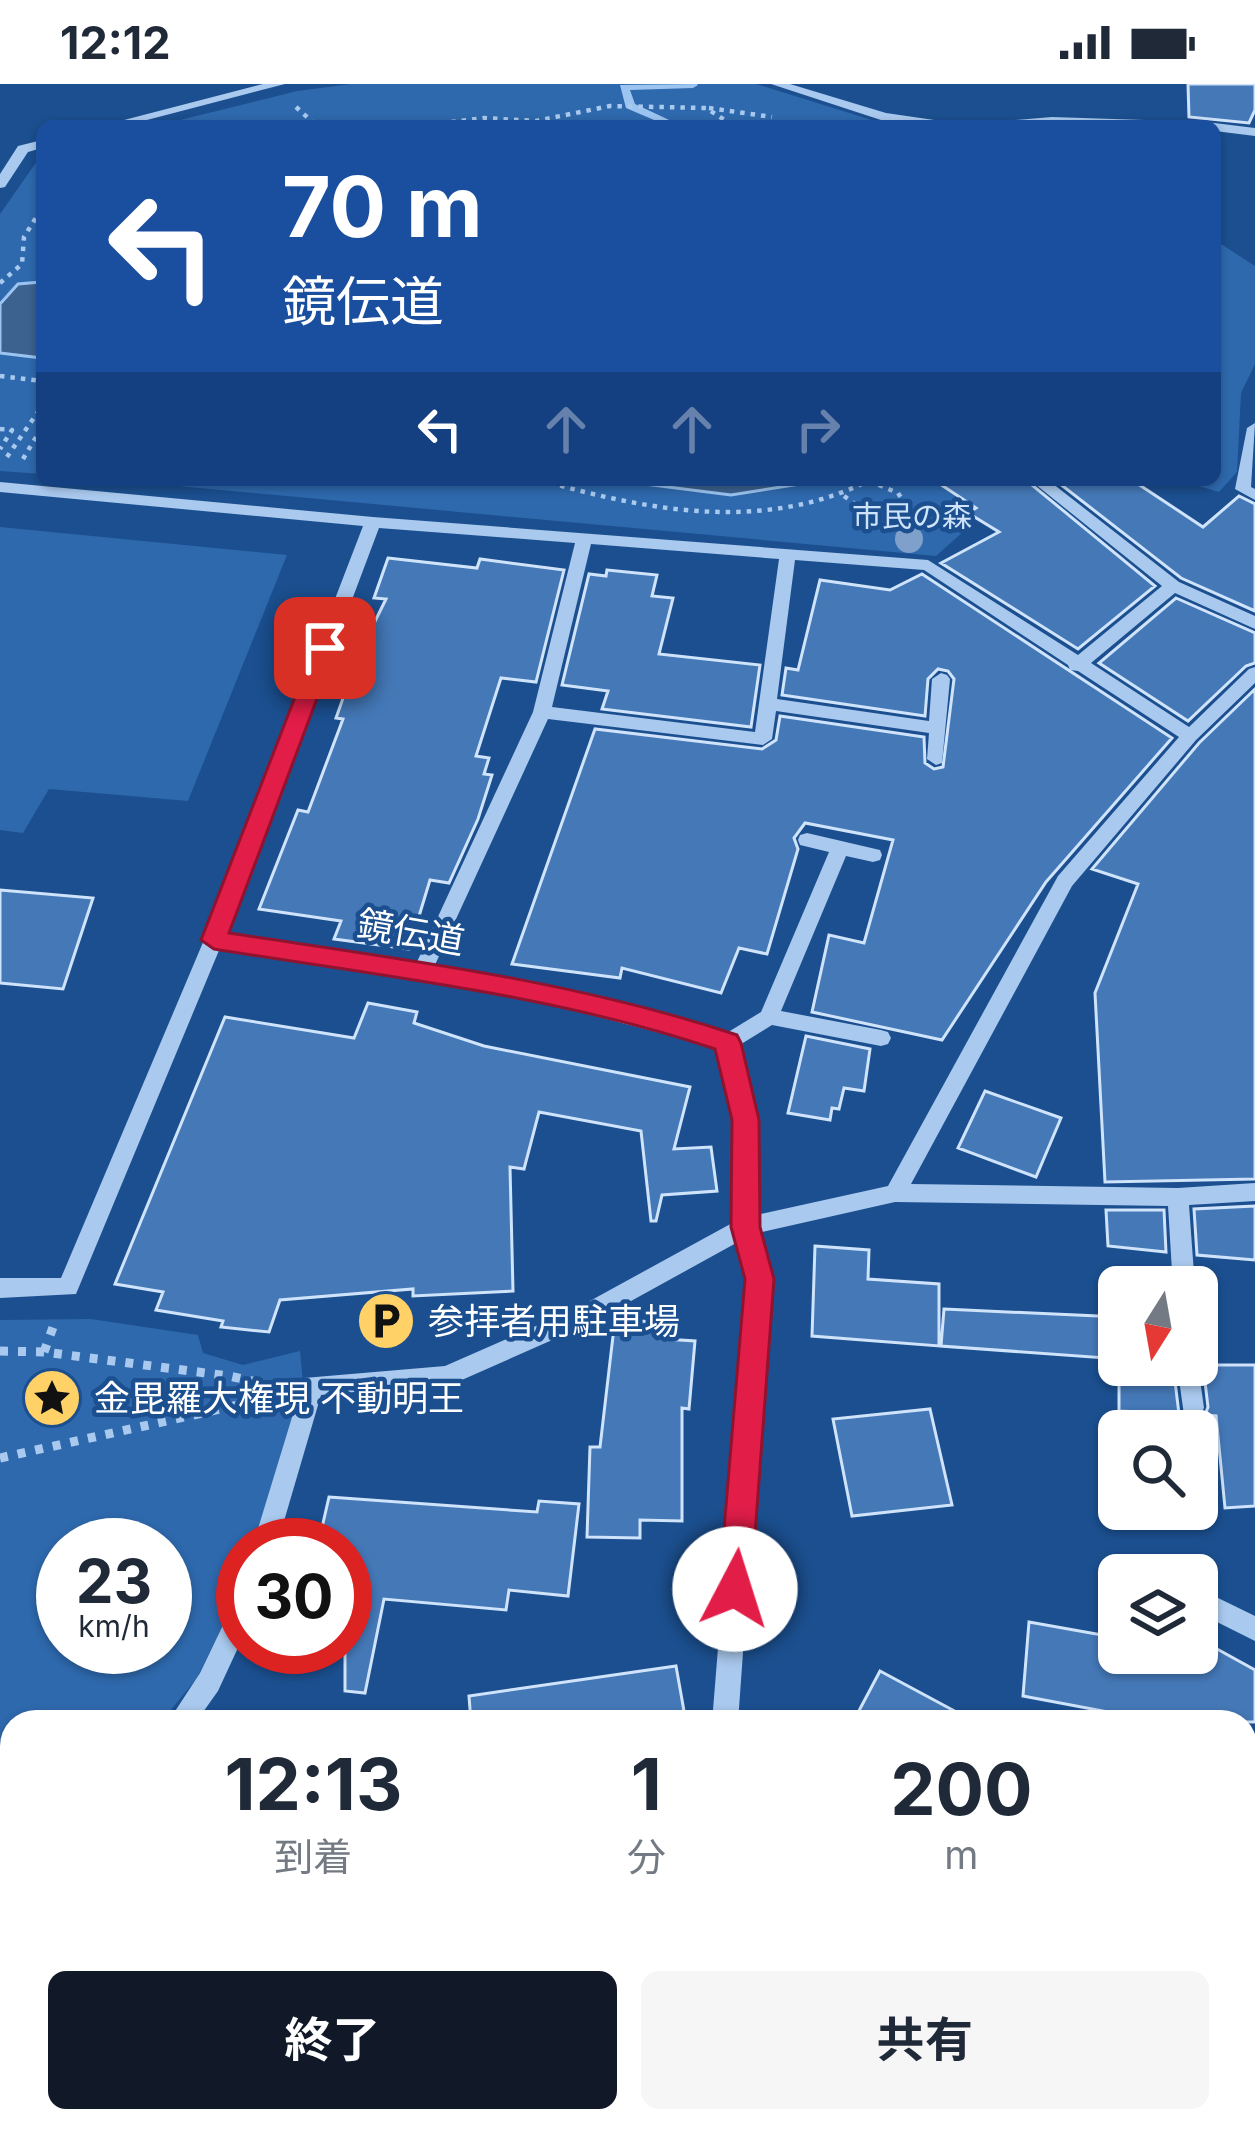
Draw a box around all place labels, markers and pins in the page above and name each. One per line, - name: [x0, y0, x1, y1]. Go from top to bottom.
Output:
- pin: [274, 597, 376, 699]
- parking icon: 参拝者用駐車場: [355, 1290, 417, 1352]
- place label: 参拝者用駐車場: [428, 1299, 680, 1343]
- place icon: 金毘羅大権現 不動明王: [21, 1367, 83, 1429]
- place label: 金毘羅大権現 不動明王: [94, 1376, 464, 1420]

